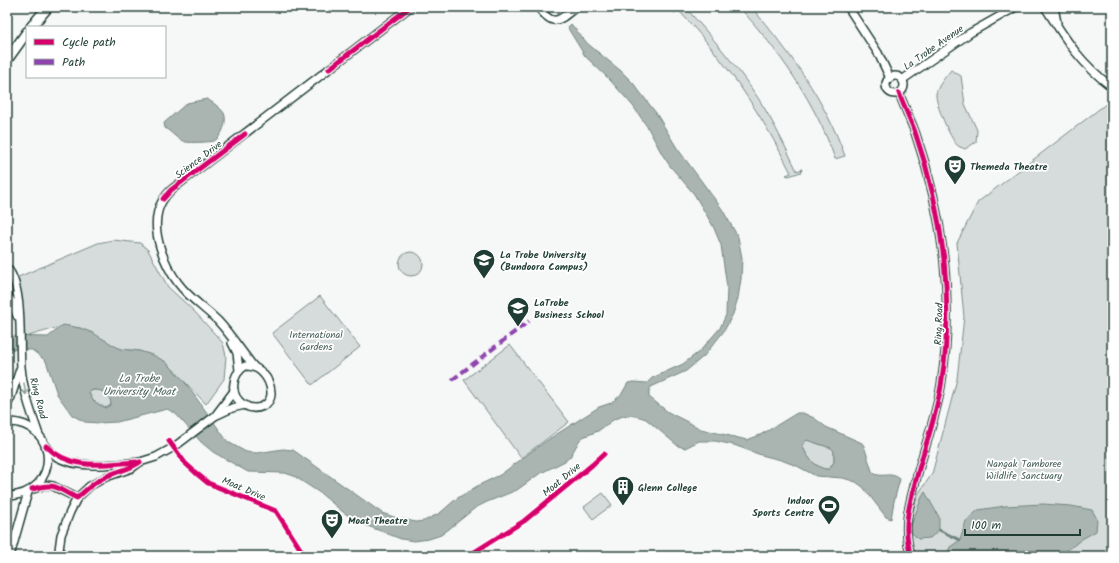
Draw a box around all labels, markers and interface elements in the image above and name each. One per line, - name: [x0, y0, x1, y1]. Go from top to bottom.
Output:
- street label: La Trobe Avenue: [900, 21, 967, 75]
- legend: [26, 26, 166, 78]
- text: Cycle path: [62, 33, 116, 52]
- text: Path: [62, 53, 85, 72]
- street label: Science Drive: [172, 136, 226, 183]
- theatre icon: Themeda Theatre: [942, 153, 968, 186]
- place label: Themeda Theatre: [970, 159, 1048, 175]
- school or university icon: La Trobe University (Bundoora Campus): [471, 247, 497, 280]
- place label: La Trobe University (Bundoora Campus): [500, 247, 588, 275]
- school or university icon: LaTrobe Business School: [505, 295, 531, 328]
- place label: LaTrobe Business School: [534, 295, 604, 323]
- street label: Ring Road: [930, 302, 948, 345]
- park label: International Gardens: [289, 327, 343, 355]
- water label: La Trobe University Moat: [103, 370, 177, 401]
- street label: Ring Road: [25, 376, 52, 422]
- one-way arrow: [21, 383, 29, 396]
- park label: Nangak Tamboree Wildlife Sanctuary: [986, 456, 1062, 484]
- street label: Moat Drive: [539, 459, 585, 501]
- street label: Moat Drive: [219, 473, 268, 505]
- building icon: Glenn College: [610, 474, 636, 507]
- place label: Glenn College: [638, 480, 697, 496]
- place label: Indoor Sports Centre: [752, 493, 814, 521]
- sports icon: Indoor Sports Centre: [816, 493, 842, 526]
- theatre icon: Moat Theatre: [319, 507, 345, 540]
- scale bar: [965, 511, 1080, 537]
- place label: Moat Theatre: [348, 513, 408, 529]
- text: 100 m: [971, 516, 1002, 535]

